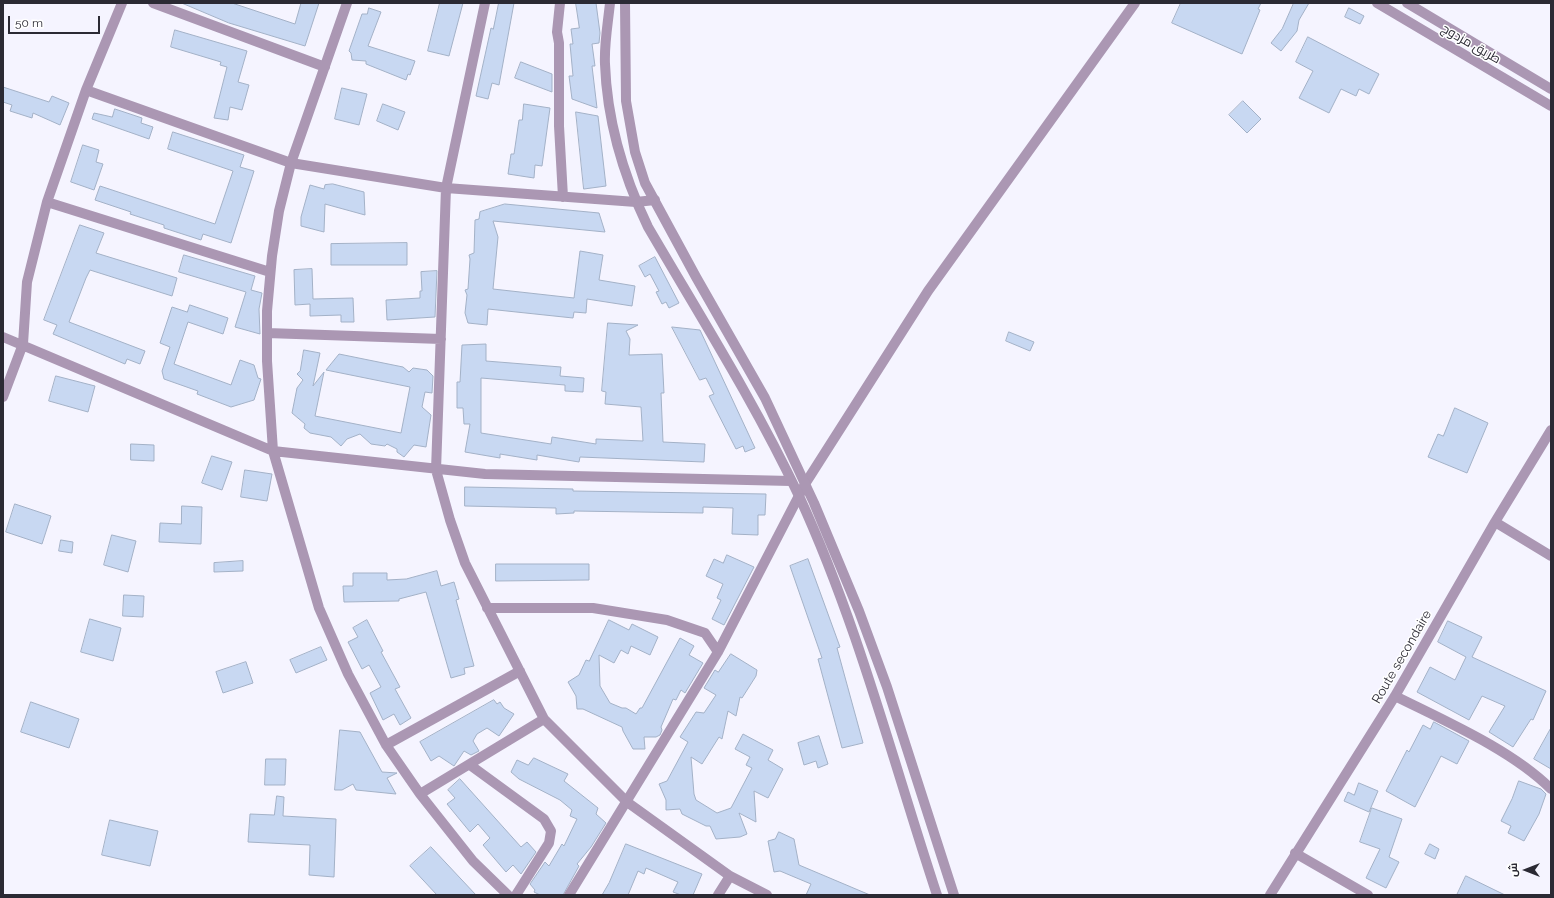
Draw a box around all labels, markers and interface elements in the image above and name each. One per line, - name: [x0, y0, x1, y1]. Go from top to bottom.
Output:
- scale bar: [10, 8, 102, 34]
- text: 50 m: [15, 16, 43, 30]
- street label: طريق مزدوج: [1438, 21, 1504, 67]
- street label: Route secondaire: [1369, 608, 1435, 706]
- north arrow: [1506, 850, 1546, 890]
- text: ش: [1507, 863, 1520, 877]

